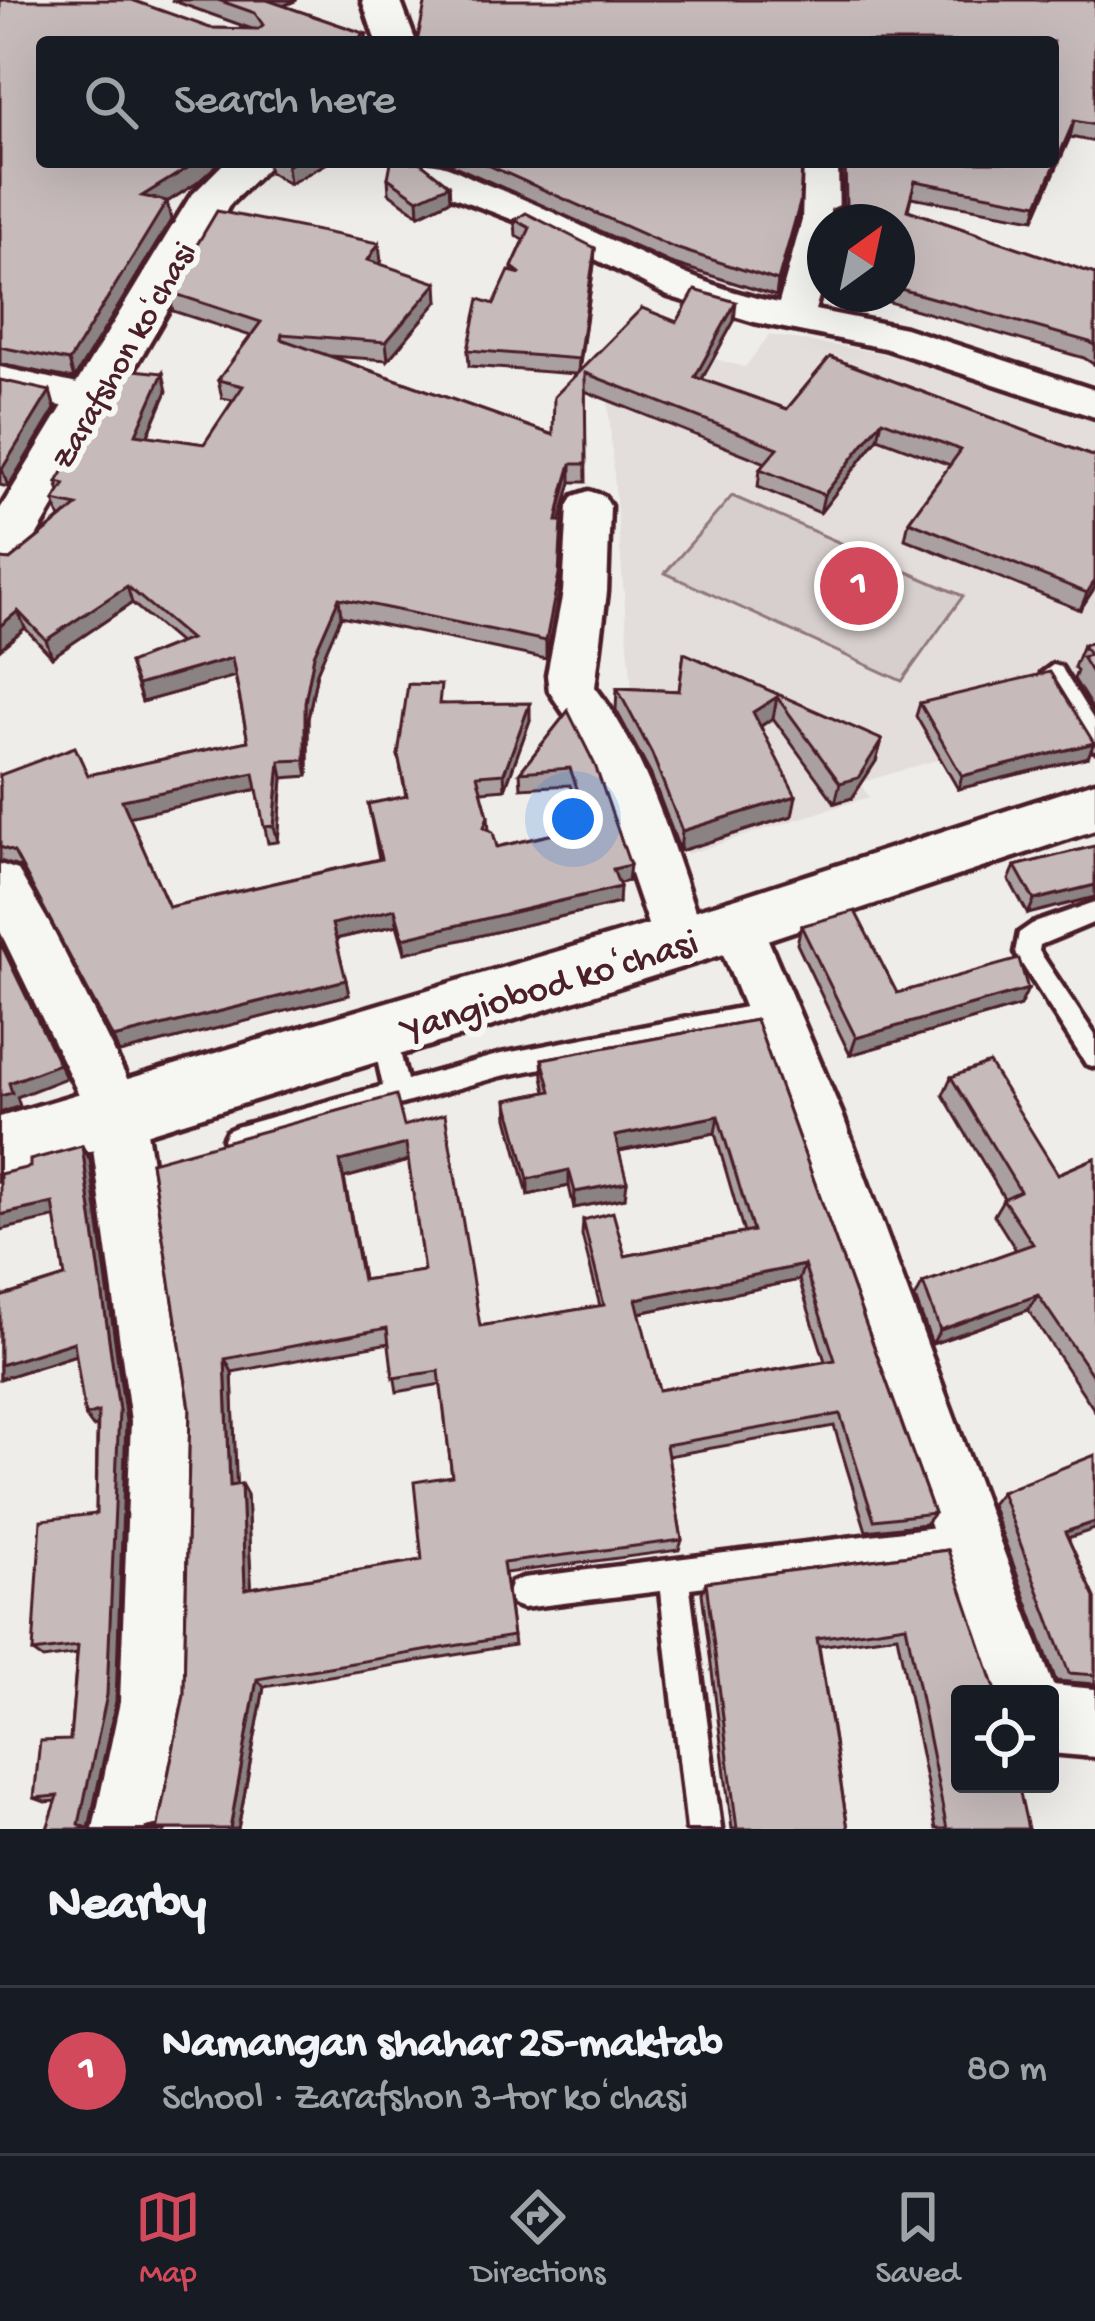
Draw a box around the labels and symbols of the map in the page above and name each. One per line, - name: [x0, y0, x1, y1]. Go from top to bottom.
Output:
- north arrow: [807, 204, 915, 312]
- street label: Zarafshon koʻchasi: [46, 237, 207, 477]
- pin: 1: [820, 541, 898, 631]
- your location: [543, 789, 603, 849]
- street label: Yangiobod koʻchasi: [394, 922, 705, 1057]

